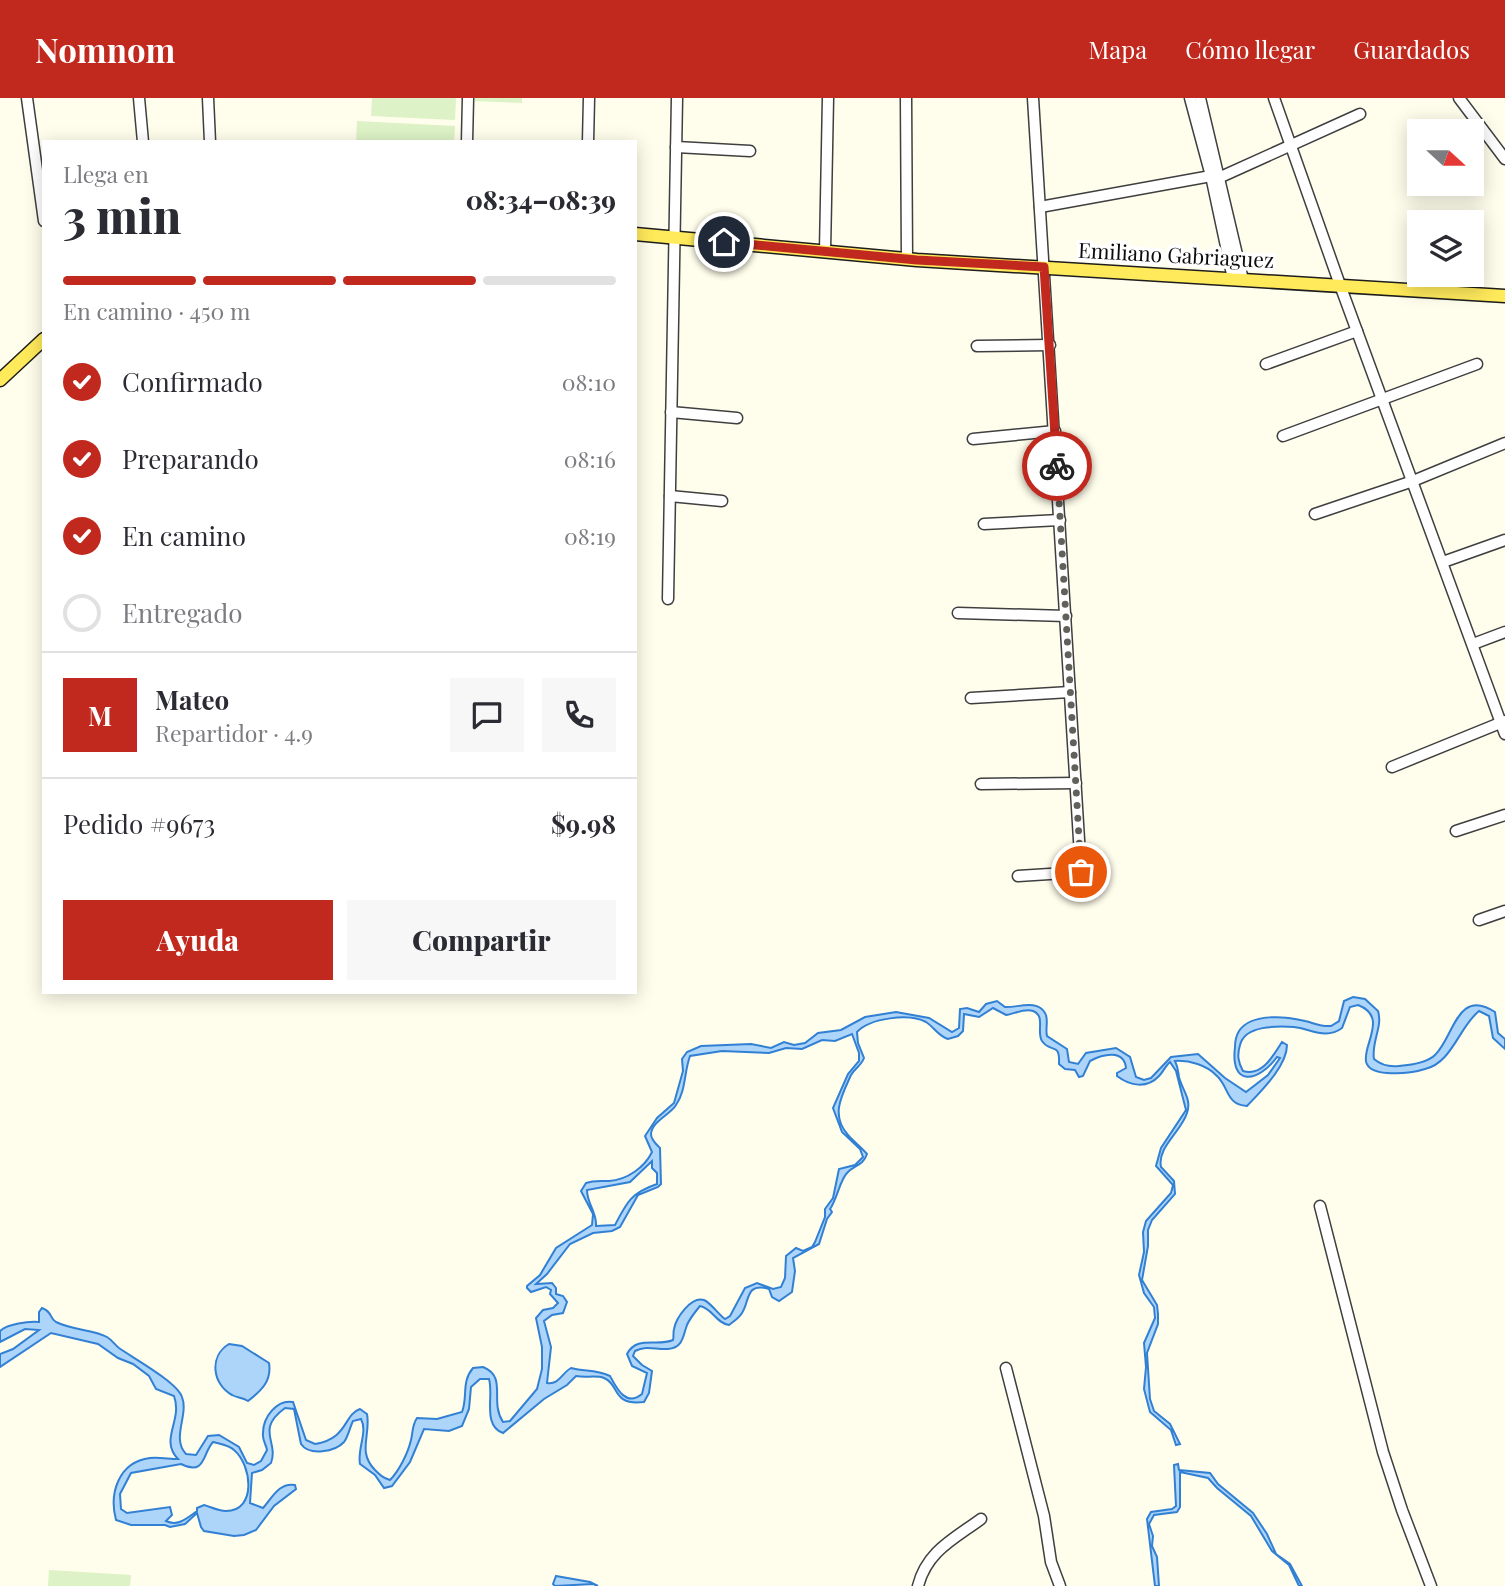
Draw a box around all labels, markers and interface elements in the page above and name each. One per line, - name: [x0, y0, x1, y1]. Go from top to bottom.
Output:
- text: Nomnom: [35, 27, 175, 71]
- text: Mapa: [1089, 33, 1147, 65]
- text: Cómo llegar: [1185, 33, 1315, 65]
- text: Guardados: [1353, 33, 1470, 65]
- north arrow: [1407, 119, 1484, 196]
- map controls: [1407, 119, 1484, 287]
- text: Llega en: [63, 158, 149, 189]
- text: 08:34–08:39: [466, 182, 616, 217]
- text: 3 min: [63, 184, 181, 246]
- button: layers: [1407, 210, 1484, 287]
- pin: [694, 212, 754, 272]
- icon: home: [705, 223, 743, 261]
- street label: Emiliano Gabriaguez: [1077, 235, 1275, 273]
- text: En camino · 450 m: [63, 295, 250, 326]
- icon: check: [63, 363, 101, 401]
- text: Confirmado: [122, 364, 263, 399]
- text: 08:10: [562, 366, 616, 397]
- courier: [1022, 431, 1092, 501]
- icon: check: [63, 440, 101, 478]
- text: Preparando: [122, 441, 259, 476]
- text: 08:16: [564, 443, 616, 474]
- icon: bike: [1038, 447, 1076, 485]
- icon: check: [63, 517, 101, 555]
- text: En camino: [122, 518, 246, 553]
- text: 08:19: [564, 520, 616, 551]
- text: Entregado: [122, 595, 243, 630]
- button: chat: [450, 678, 524, 752]
- button: phone: [542, 678, 616, 752]
- text: Mateo: [155, 682, 229, 717]
- text: M: [88, 698, 112, 733]
- text: Repartidor · 4.9: [155, 717, 313, 748]
- text: Pedido #9673: [63, 806, 215, 841]
- text: $9.98: [551, 806, 616, 841]
- pin: [1051, 842, 1111, 902]
- icon: bag: [1062, 853, 1100, 891]
- button: Ayuda: [63, 900, 333, 980]
- button: Compartir: [347, 900, 616, 980]

